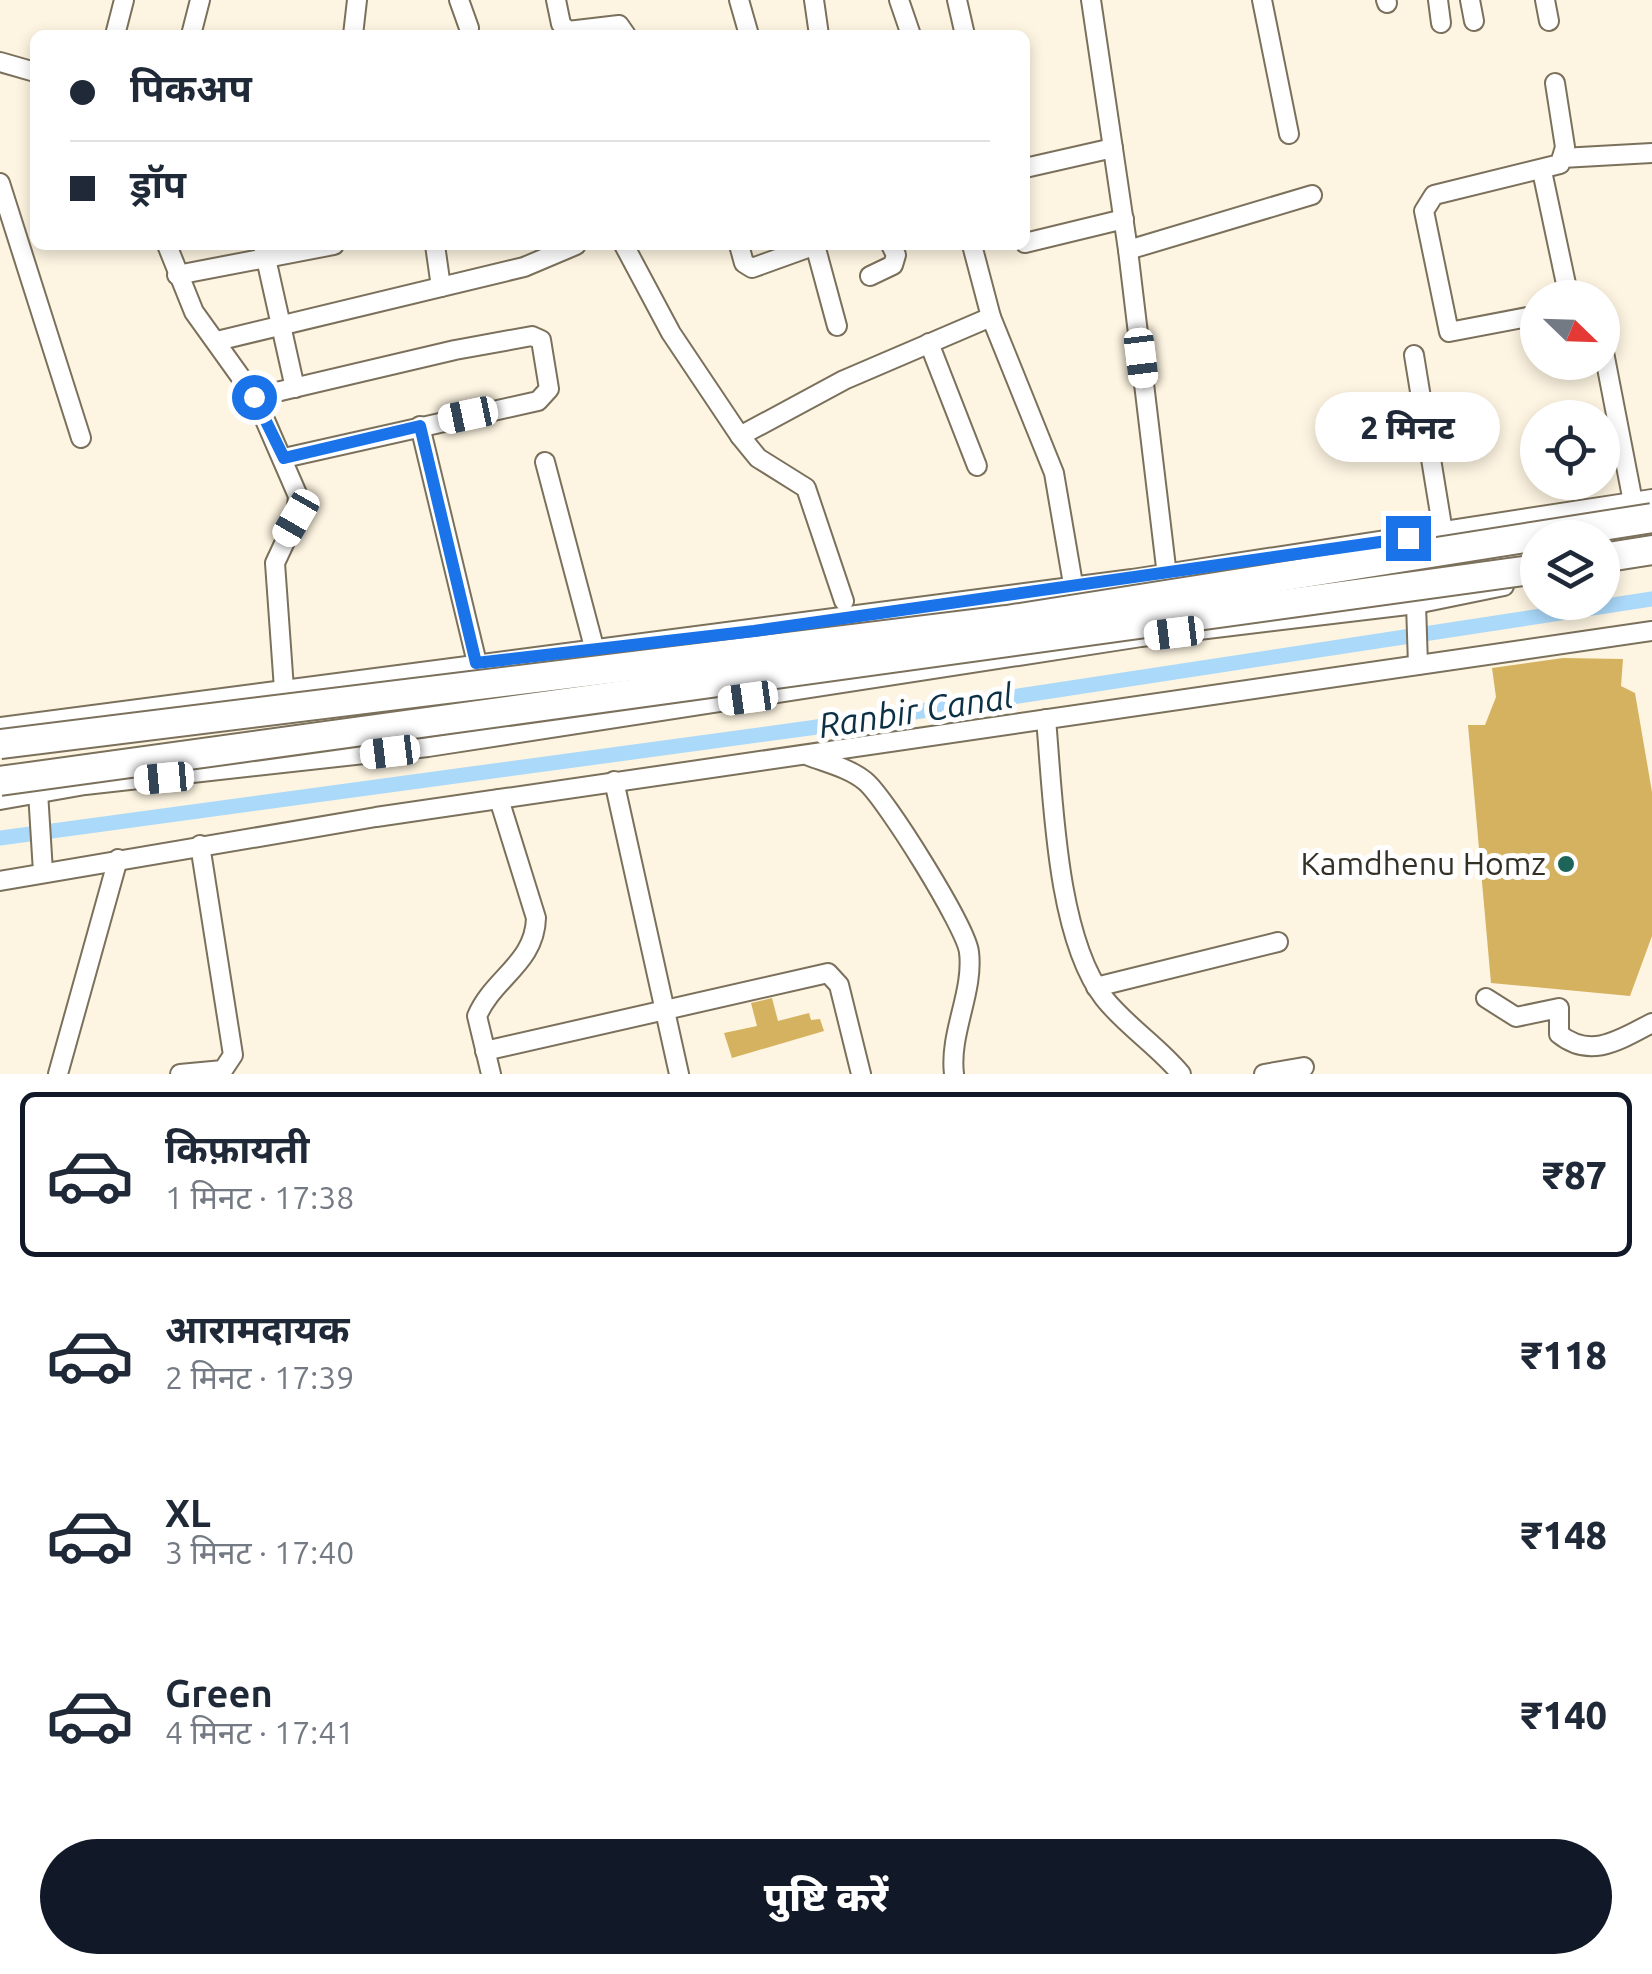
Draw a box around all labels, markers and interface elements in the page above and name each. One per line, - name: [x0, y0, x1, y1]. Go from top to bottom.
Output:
- text: पिकअप: [130, 67, 252, 109]
- text: ड्रॉप: [130, 163, 186, 205]
- north arrow: [1520, 280, 1620, 380]
- map controls: [1520, 280, 1620, 620]
- car: [1122, 326, 1160, 390]
- route start: [232, 375, 277, 420]
- callout: 2 मिनट: [1316, 393, 1500, 463]
- car: [436, 394, 500, 436]
- button: locate: [1520, 400, 1620, 500]
- text: 2 मिनट: [1360, 409, 1455, 445]
- car: [268, 485, 324, 551]
- route end: [1386, 516, 1431, 561]
- button: layers: [1520, 520, 1620, 620]
- car: [1142, 614, 1206, 652]
- water label: Ranbir Canal: [815, 675, 1016, 745]
- car: [716, 679, 780, 717]
- car: [358, 733, 422, 771]
- car: [133, 760, 195, 796]
- place label: Kamdhenu Homz: [1301, 845, 1546, 881]
- marker: Kamdhenu Homz: [1555, 853, 1577, 875]
- text: किफ़ायती: [165, 1128, 309, 1170]
- icon: car: [45, 1130, 135, 1220]
- text: ₹87: [1543, 1154, 1607, 1196]
- text: 1 मिनट · 17:38: [165, 1179, 354, 1215]
- text: आरामदायक: [165, 1308, 349, 1350]
- icon: car: [45, 1310, 135, 1400]
- text: ₹118: [1521, 1334, 1607, 1376]
- text: 2 मिनट · 17:39: [165, 1359, 354, 1395]
- icon: car: [45, 1490, 135, 1580]
- text: XL: [165, 1492, 211, 1534]
- text: ₹148: [1521, 1514, 1607, 1556]
- text: 3 मिनट · 17:40: [165, 1534, 354, 1570]
- icon: car: [45, 1670, 135, 1760]
- text: Green: [165, 1672, 273, 1714]
- text: ₹140: [1521, 1694, 1607, 1736]
- text: 4 मिनट · 17:41: [165, 1714, 354, 1750]
- button: पुष्टि करें: [40, 1839, 1612, 1954]

